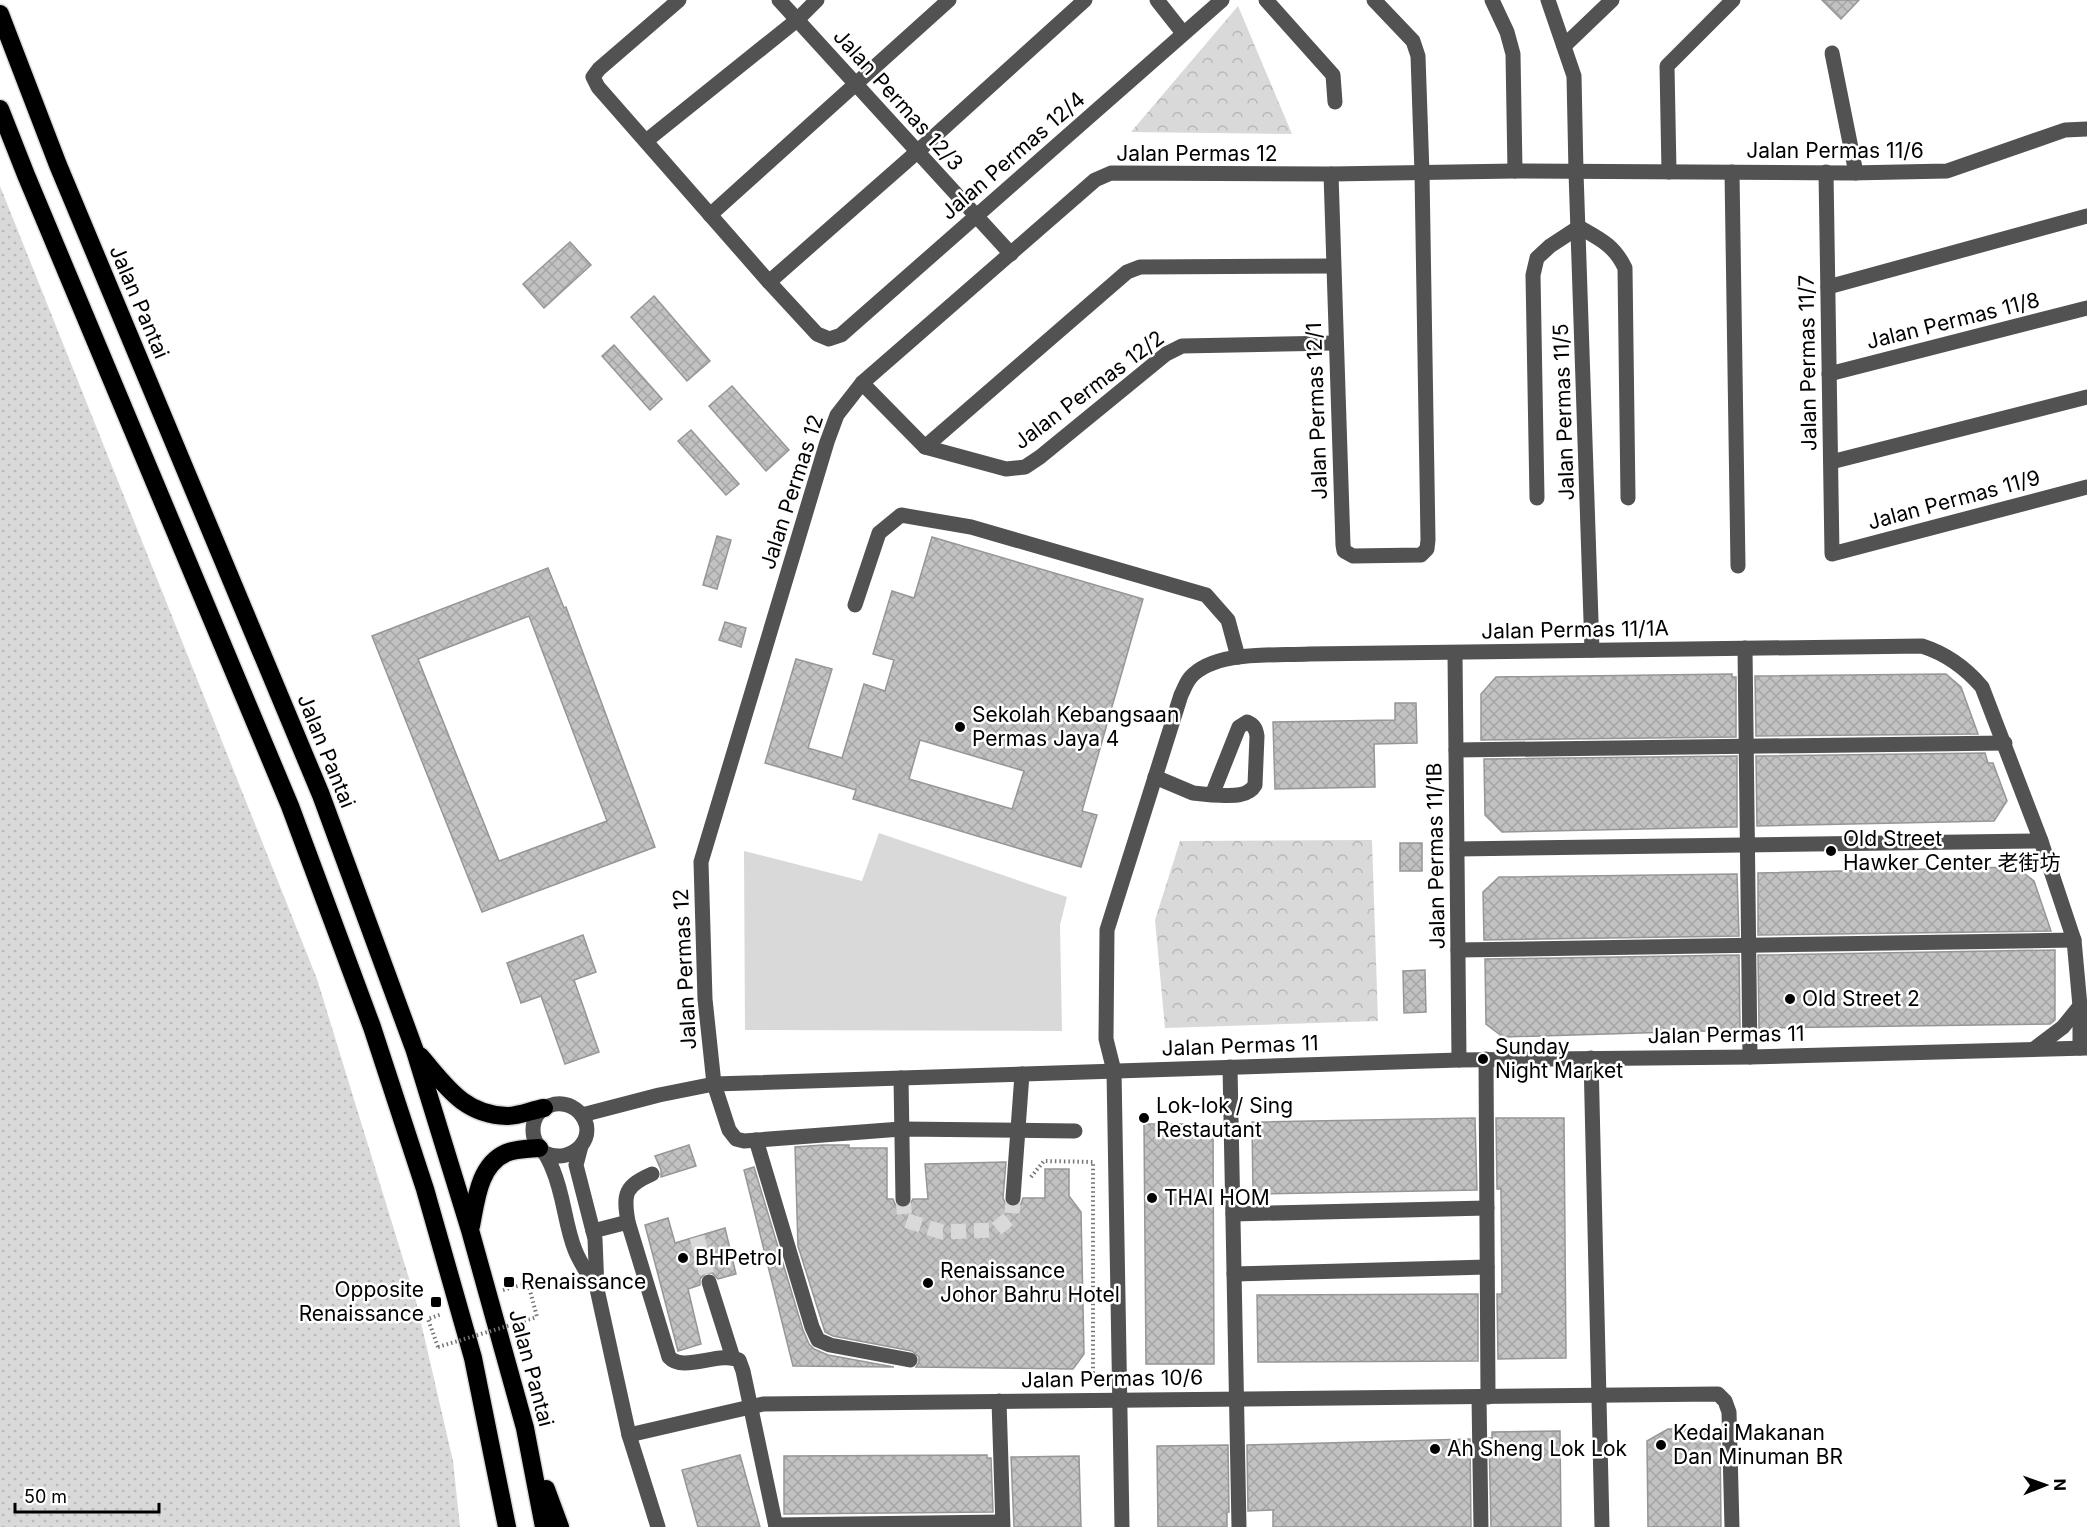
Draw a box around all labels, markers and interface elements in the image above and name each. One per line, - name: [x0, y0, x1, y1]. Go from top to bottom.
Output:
- street label: Jalan Permas 12/3: [828, 24, 968, 176]
- street label: Jalan Permas 12/4: [936, 86, 1090, 225]
- street label: Jalan Permas 11/6: [1746, 138, 1924, 163]
- street label: Jalan Permas 12: [1116, 141, 1278, 166]
- street label: Jalan Pantai: [104, 241, 174, 362]
- street label: Jalan Permas 11/7: [1793, 275, 1822, 451]
- street label: Jalan Permas 11/8: [1864, 287, 2042, 354]
- street label: Jalan Permas 12/1: [1301, 322, 1332, 500]
- street label: Jalan Permas 11/5: [1548, 323, 1579, 501]
- street label: Jalan Permas 12/2: [1009, 325, 1169, 454]
- street label: Jalan Permas 12: [755, 411, 828, 572]
- street label: Jalan Permas 11/9: [1865, 464, 2043, 535]
- street label: Jalan Permas 11/1A: [1481, 615, 1669, 644]
- street label: Jalan Pantai: [292, 690, 361, 811]
- place label: Sekolah Kebangsaan Permas Jaya 4: [972, 702, 1179, 751]
- marker: Sekolah Kebangsaan Permas Jaya 4: [953, 720, 967, 734]
- street label: Jalan Permas 11/1B: [1421, 762, 1450, 950]
- place label: Old Street Hawker Center 老街坊: [1843, 826, 2060, 875]
- marker: Old Street Hawker Center 老街坊: [1824, 844, 1838, 858]
- street label: Jalan Permas 12: [668, 888, 701, 1050]
- place label: Old Street 2: [1802, 986, 1920, 1011]
- marker: Old Street 2: [1783, 992, 1797, 1006]
- street label: Jalan Permas 11: [1647, 1021, 1805, 1048]
- street label: Jalan Permas 11: [1161, 1030, 1319, 1061]
- place label: Sunday Night Market: [1495, 1034, 1623, 1083]
- marker: Sunday Night Market: [1476, 1052, 1490, 1066]
- place label: Lok-lok / Sing Restautant: [1156, 1093, 1293, 1142]
- marker: Lok-lok / Sing Restautant: [1137, 1111, 1151, 1125]
- place label: THAI HOM: [1164, 1185, 1270, 1210]
- marker: THAI HOM: [1145, 1191, 1159, 1205]
- place label: BHPetrol: [695, 1245, 782, 1270]
- marker: BHPetrol: [676, 1251, 690, 1265]
- place label: Renaissance Johor Bahru Hotel: [940, 1258, 1120, 1307]
- place label: Renaissance: [521, 1269, 646, 1294]
- marker: Renaissance: [502, 1275, 516, 1289]
- marker: Renaissance Johor Bahru Hotel: [921, 1276, 935, 1290]
- place label: Opposite Renaissance: [299, 1277, 424, 1326]
- marker: Opposite Renaissance: [429, 1295, 443, 1309]
- street label: Jalan Pantai: [504, 1306, 559, 1429]
- street label: Jalan Permas 10/6: [1021, 1364, 1203, 1393]
- place label: Kedai Makanan Dan Minuman BR: [1673, 1420, 1843, 1469]
- place label: Ah Sheng Lok Lok: [1447, 1436, 1628, 1461]
- marker: Kedai Makanan Dan Minuman BR: [1654, 1438, 1668, 1452]
- marker: Ah Sheng Lok Lok: [1428, 1442, 1442, 1456]
- north arrow: [2015, 1455, 2075, 1515]
- scale bar: [15, 1476, 159, 1514]
- text: N: [2050, 1478, 2070, 1491]
- text: 50 m: [24, 1486, 67, 1507]

